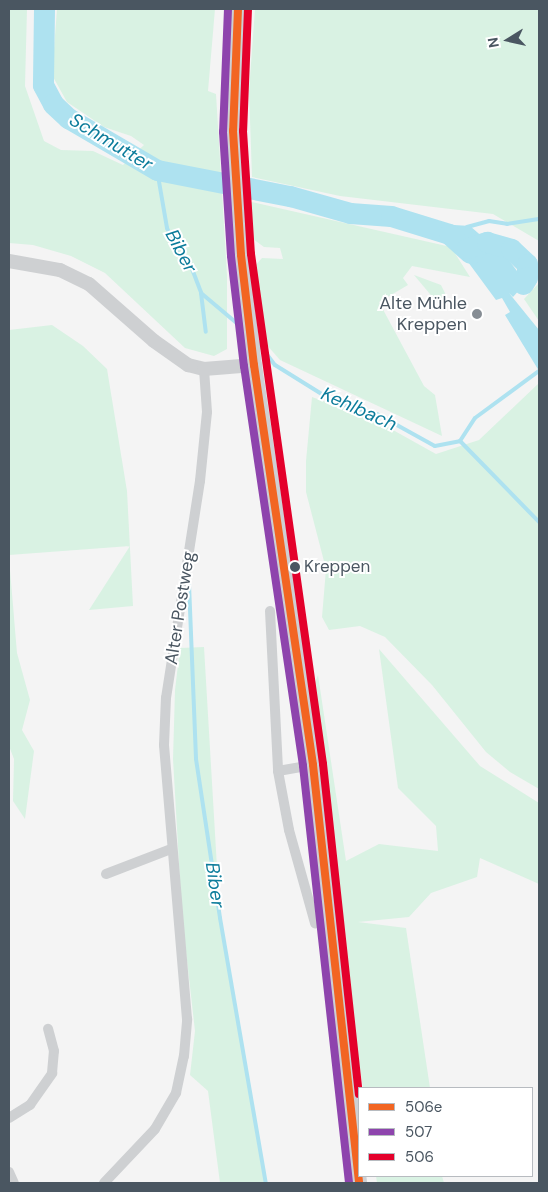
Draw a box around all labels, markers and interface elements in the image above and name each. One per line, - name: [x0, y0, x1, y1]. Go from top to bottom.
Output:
- north arrow: [483, 15, 533, 65]
- text: N: [483, 36, 503, 49]
- water label: Schmutter: [65, 108, 157, 176]
- water label: Biber: [160, 225, 202, 277]
- place label: Alte Mühle Kreppen: [379, 293, 467, 336]
- marker: Alte Mühle Kreppen: [471, 308, 483, 320]
- water label: Kehlbach: [318, 382, 400, 436]
- street label: Alter Postweg: [160, 550, 200, 666]
- place label: Kreppen: [304, 557, 370, 577]
- marker: Kreppen: [290, 562, 300, 572]
- water label: Biber: [201, 861, 229, 909]
- legend: [358, 1087, 533, 1177]
- text: 506e: [405, 1097, 442, 1117]
- text: 507: [405, 1122, 432, 1142]
- text: 506: [405, 1147, 434, 1167]

